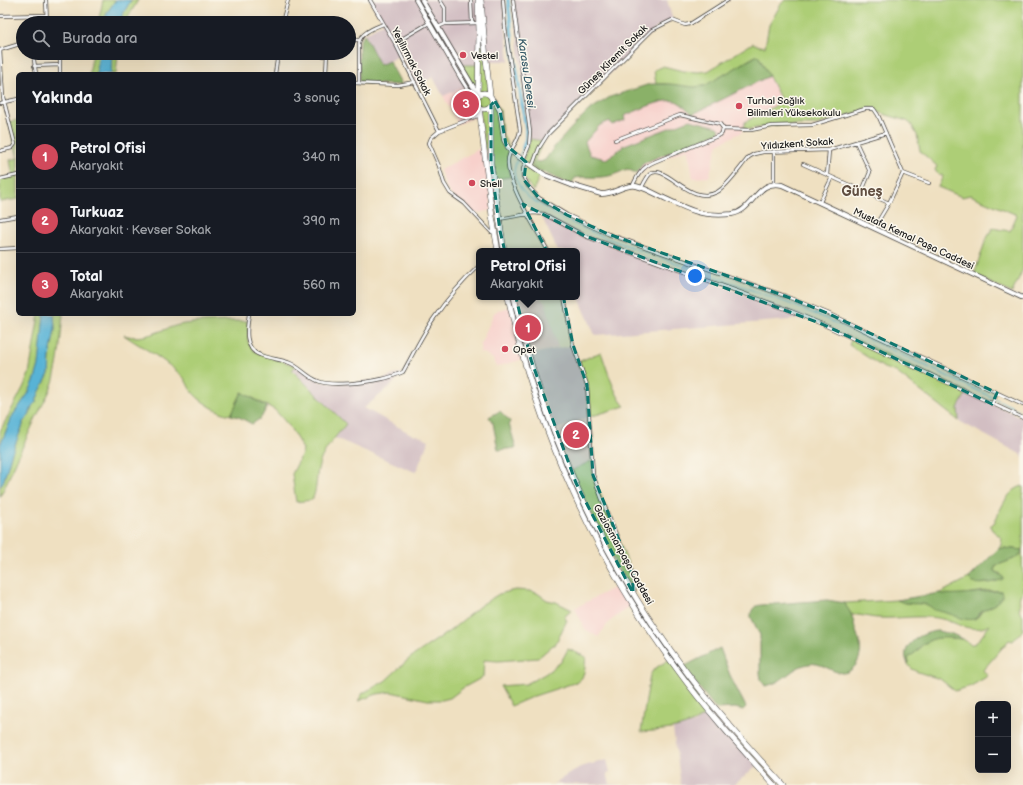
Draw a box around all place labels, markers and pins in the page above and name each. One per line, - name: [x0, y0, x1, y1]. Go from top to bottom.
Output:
- marker: Vestel: [458, 50, 468, 60]
- place label: Vestel: [471, 50, 498, 62]
- pin: 3: [453, 89, 479, 119]
- place label: Turhal Sağlık Bilimleri Yüksekokulu: [747, 95, 841, 119]
- marker: Turhal Sağlık Bilimleri Yüksekokulu: [734, 101, 744, 111]
- marker: Shell: [467, 178, 477, 188]
- place label: Shell: [480, 178, 502, 190]
- pin: 1: [515, 313, 541, 343]
- marker: Opet: [500, 344, 510, 354]
- place label: Opet: [513, 344, 535, 356]
- pin: 2: [563, 420, 589, 450]

